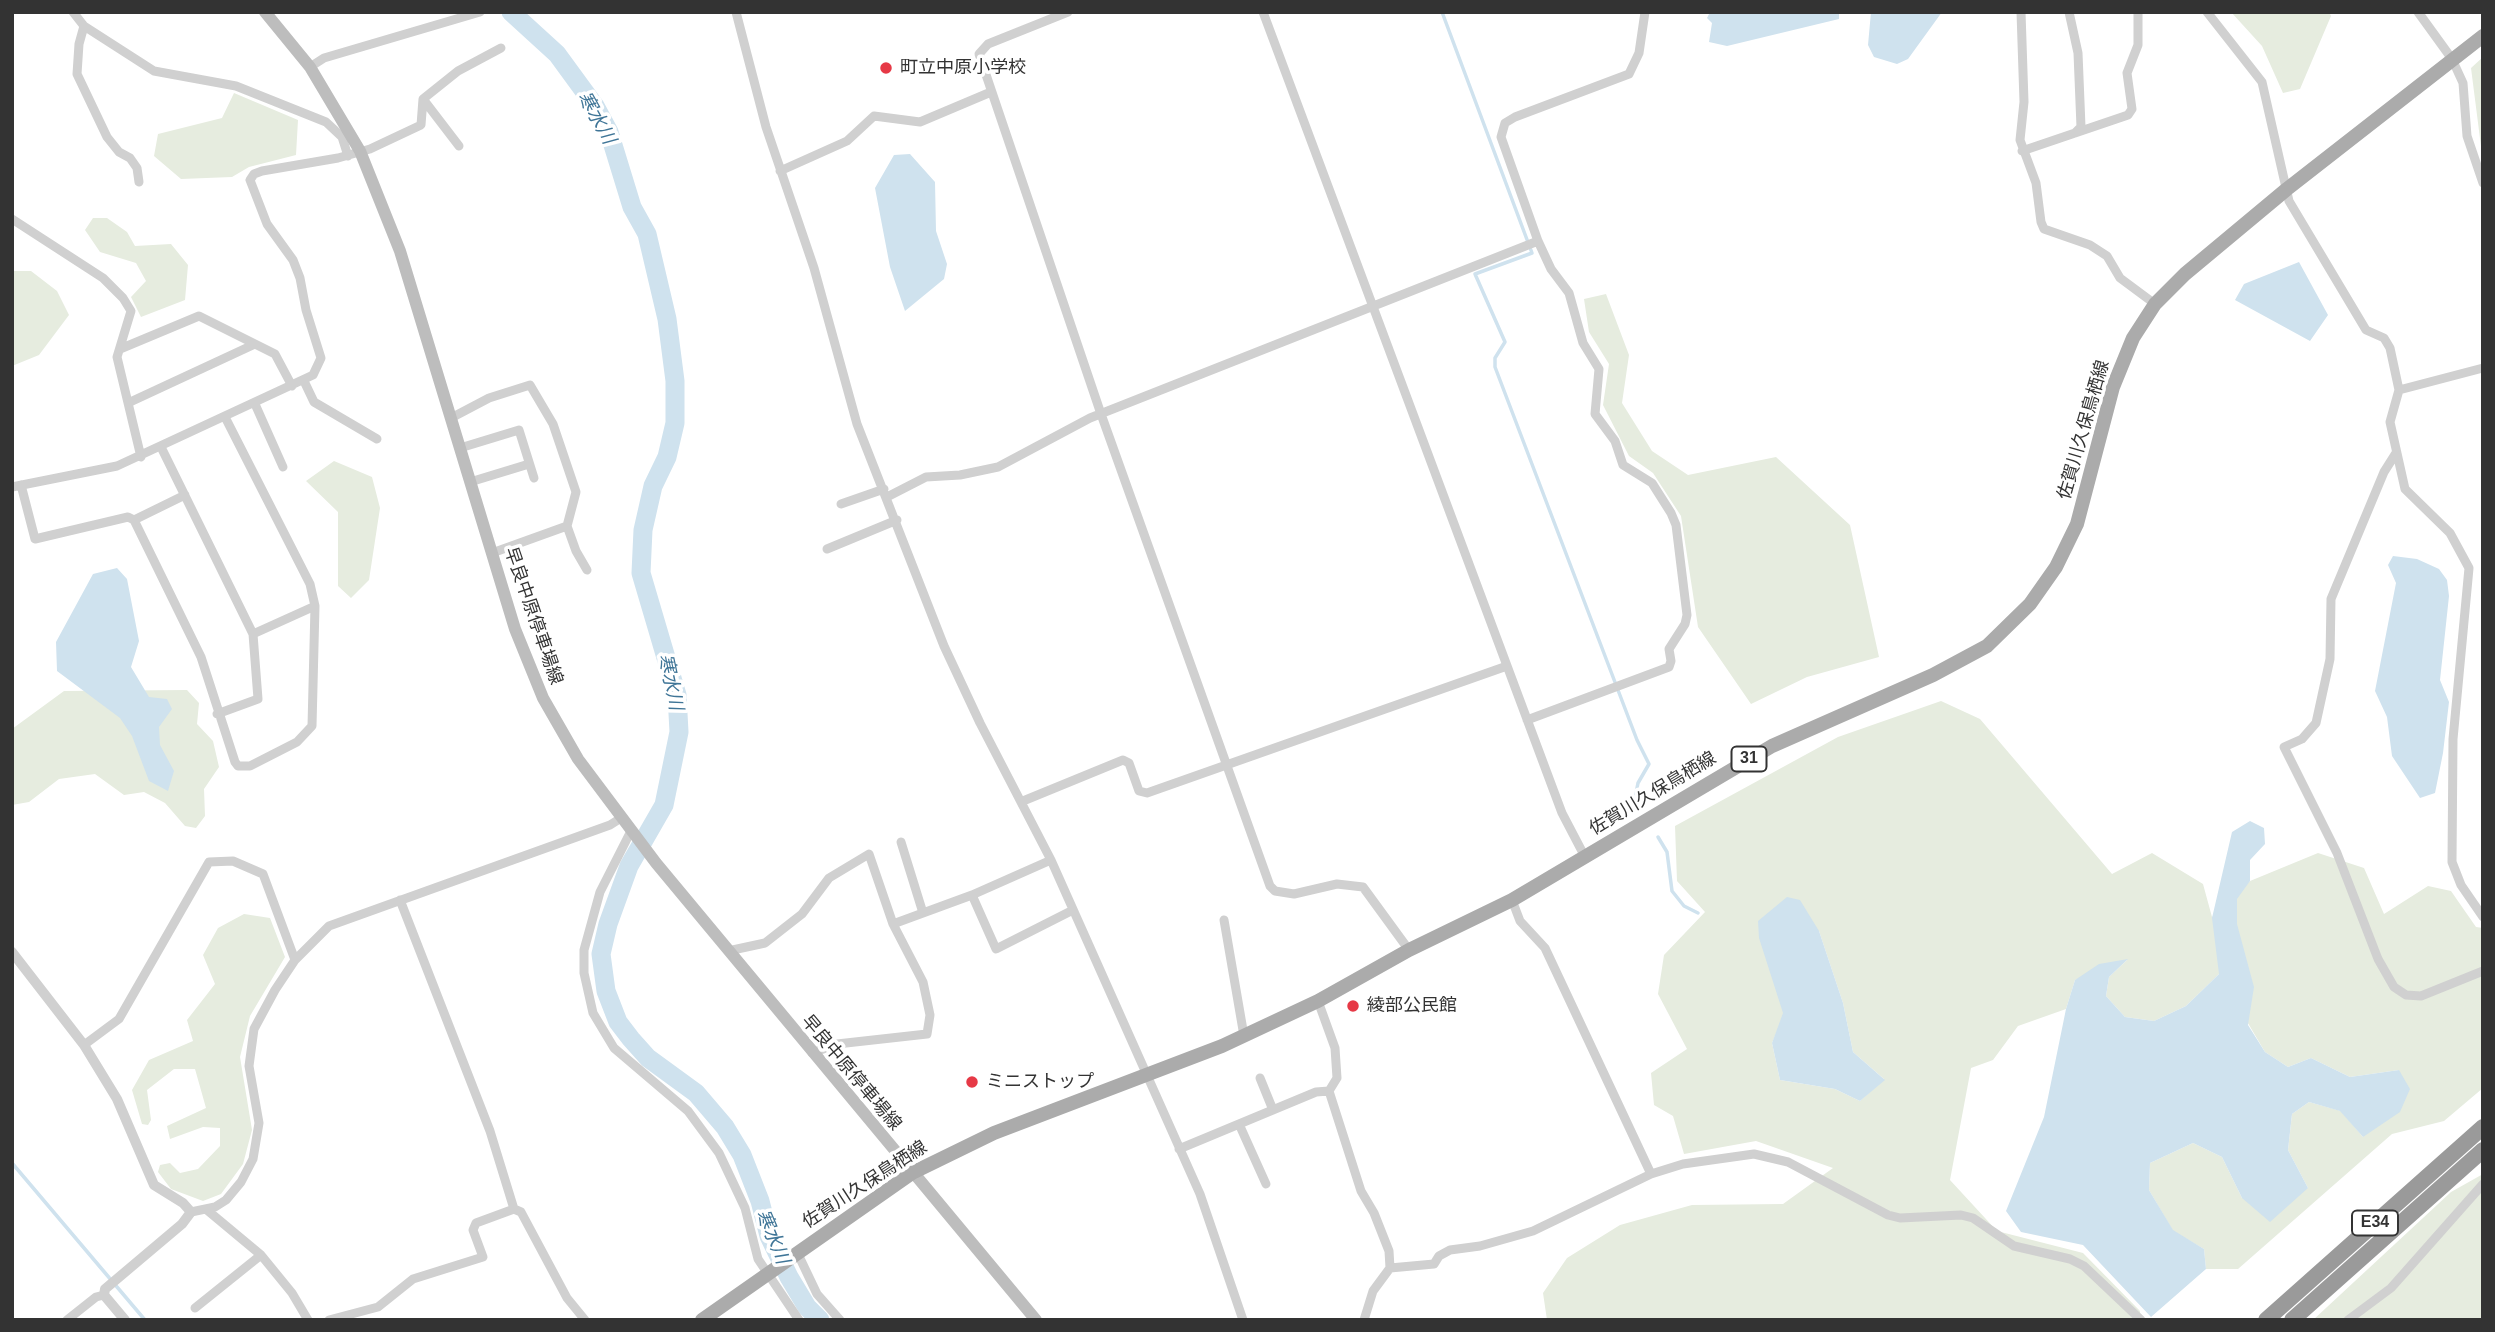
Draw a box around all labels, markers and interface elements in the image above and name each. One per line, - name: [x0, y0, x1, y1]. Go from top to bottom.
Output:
- place label: 町立中原小学校: [900, 57, 1026, 79]
- marker: 町立中原小学校: [878, 60, 894, 76]
- water label: 寒水川: [572, 88, 620, 148]
- street label: 佐賀川久保鳥栖線: [2054, 358, 2114, 502]
- street label: 早良中原停車場線: [499, 544, 567, 688]
- water label: 寒水川: [653, 652, 687, 712]
- road number: 31: [1732, 746, 1766, 772]
- street label: 佐賀川久保鳥栖線: [1586, 748, 1720, 840]
- place label: 綾部公民館: [1367, 995, 1457, 1017]
- marker: 綾部公民館: [1345, 998, 1361, 1014]
- street label: 早良中原停車場線: [796, 1011, 906, 1135]
- place label: ミニストップ: [986, 1071, 1094, 1093]
- marker: ミニストップ: [964, 1074, 980, 1090]
- street label: 佐賀川久保鳥栖線: [799, 1137, 931, 1233]
- water label: 寒水川: [750, 1206, 794, 1268]
- road number: E34: [2352, 1210, 2398, 1236]

